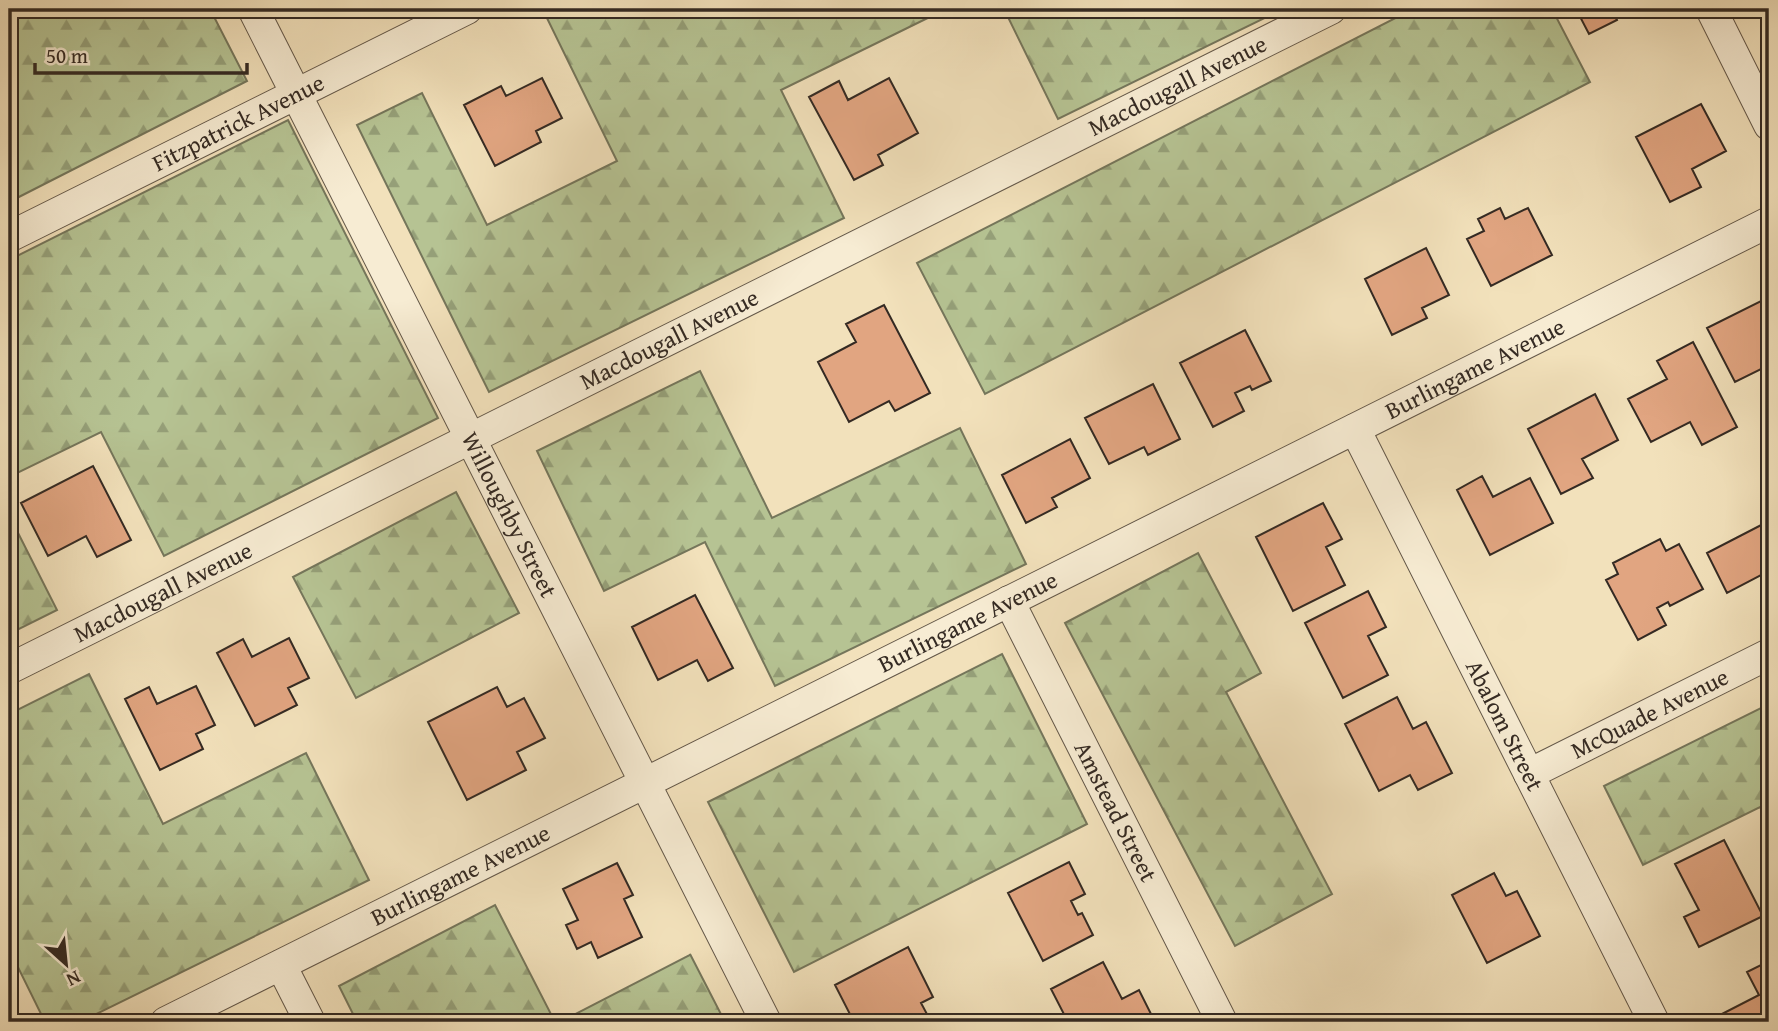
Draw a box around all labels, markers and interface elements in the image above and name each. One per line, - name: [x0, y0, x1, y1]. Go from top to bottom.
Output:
- street label: Macdougall Avenue: [1082, 26, 1273, 145]
- scale bar: [35, 32, 247, 76]
- text: 50 m: [46, 40, 88, 71]
- street label: Fitzpatrick Avenue: [146, 65, 330, 180]
- street label: Macdougall Avenue: [574, 280, 764, 398]
- street label: Burlingame Avenue: [1379, 309, 1571, 428]
- street label: Willoughby Street: [453, 426, 567, 604]
- street label: Macdougall Avenue: [67, 532, 258, 651]
- street label: Burlingame Avenue: [872, 562, 1063, 681]
- street label: Abalom Street: [1457, 654, 1553, 797]
- street label: McQuade Avenue: [1565, 659, 1734, 767]
- street label: Amstead Street: [1066, 735, 1167, 888]
- street label: Burlingame Avenue: [364, 815, 556, 934]
- north arrow: [32, 930, 102, 1000]
- text: N: [61, 964, 86, 995]

